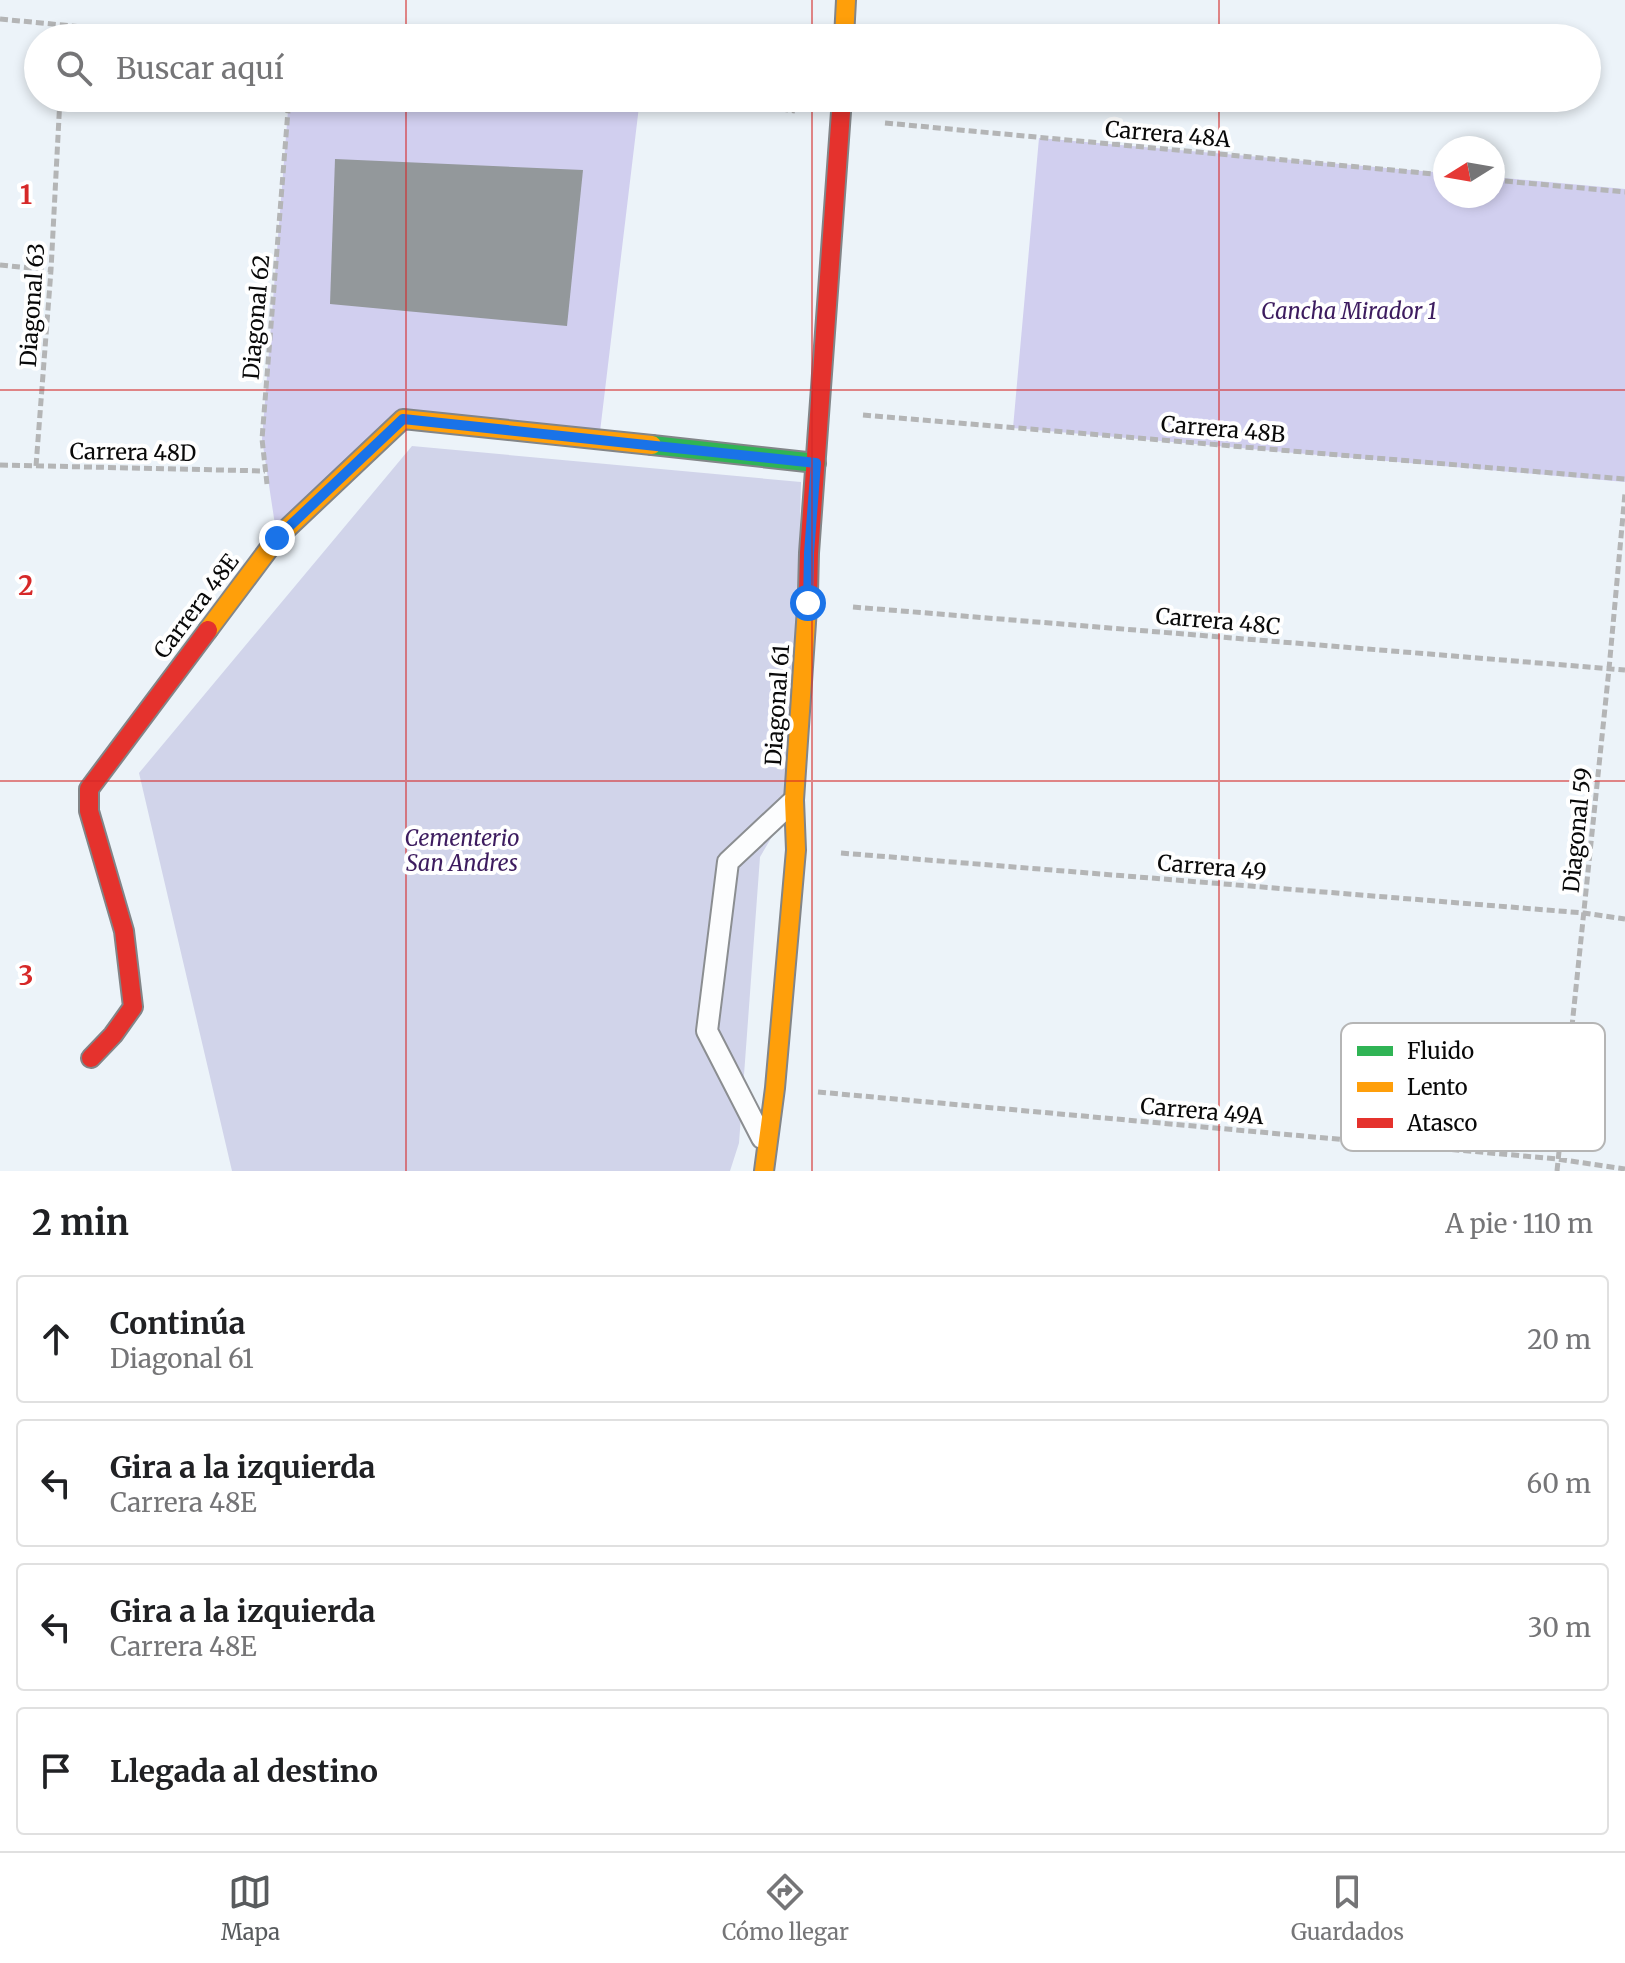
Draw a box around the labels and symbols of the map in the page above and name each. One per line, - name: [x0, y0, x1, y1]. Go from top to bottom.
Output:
- street label: Carrera 48A: [1104, 115, 1232, 153]
- north arrow: [1433, 136, 1505, 208]
- text: 1: [20, 178, 32, 211]
- street label: Diagonal 63: [14, 242, 50, 368]
- street label: Diagonal 62: [237, 253, 275, 381]
- park label: Cancha Mirador 1: [1261, 297, 1437, 325]
- street label: Carrera 48B: [1160, 410, 1287, 448]
- street label: Carrera 48D: [69, 437, 197, 467]
- route end: [259, 520, 295, 556]
- street label: Carrera 48E: [147, 548, 245, 664]
- text: 2: [18, 569, 34, 602]
- route start: [790, 585, 826, 621]
- street label: Carrera 48C: [1154, 602, 1282, 640]
- street label: Diagonal 61: [759, 643, 795, 767]
- street label: Diagonal 59: [1557, 766, 1597, 894]
- park label: Cementerio San Andres: [405, 824, 519, 877]
- street label: Carrera 49: [1156, 848, 1268, 886]
- text: 3: [19, 959, 33, 992]
- legend: [1341, 1023, 1605, 1151]
- text: Fluido: [1407, 1037, 1474, 1065]
- text: Lento: [1407, 1073, 1468, 1101]
- street label: Carrera 49A: [1139, 1092, 1265, 1130]
- text: Atasco: [1406, 1109, 1477, 1137]

